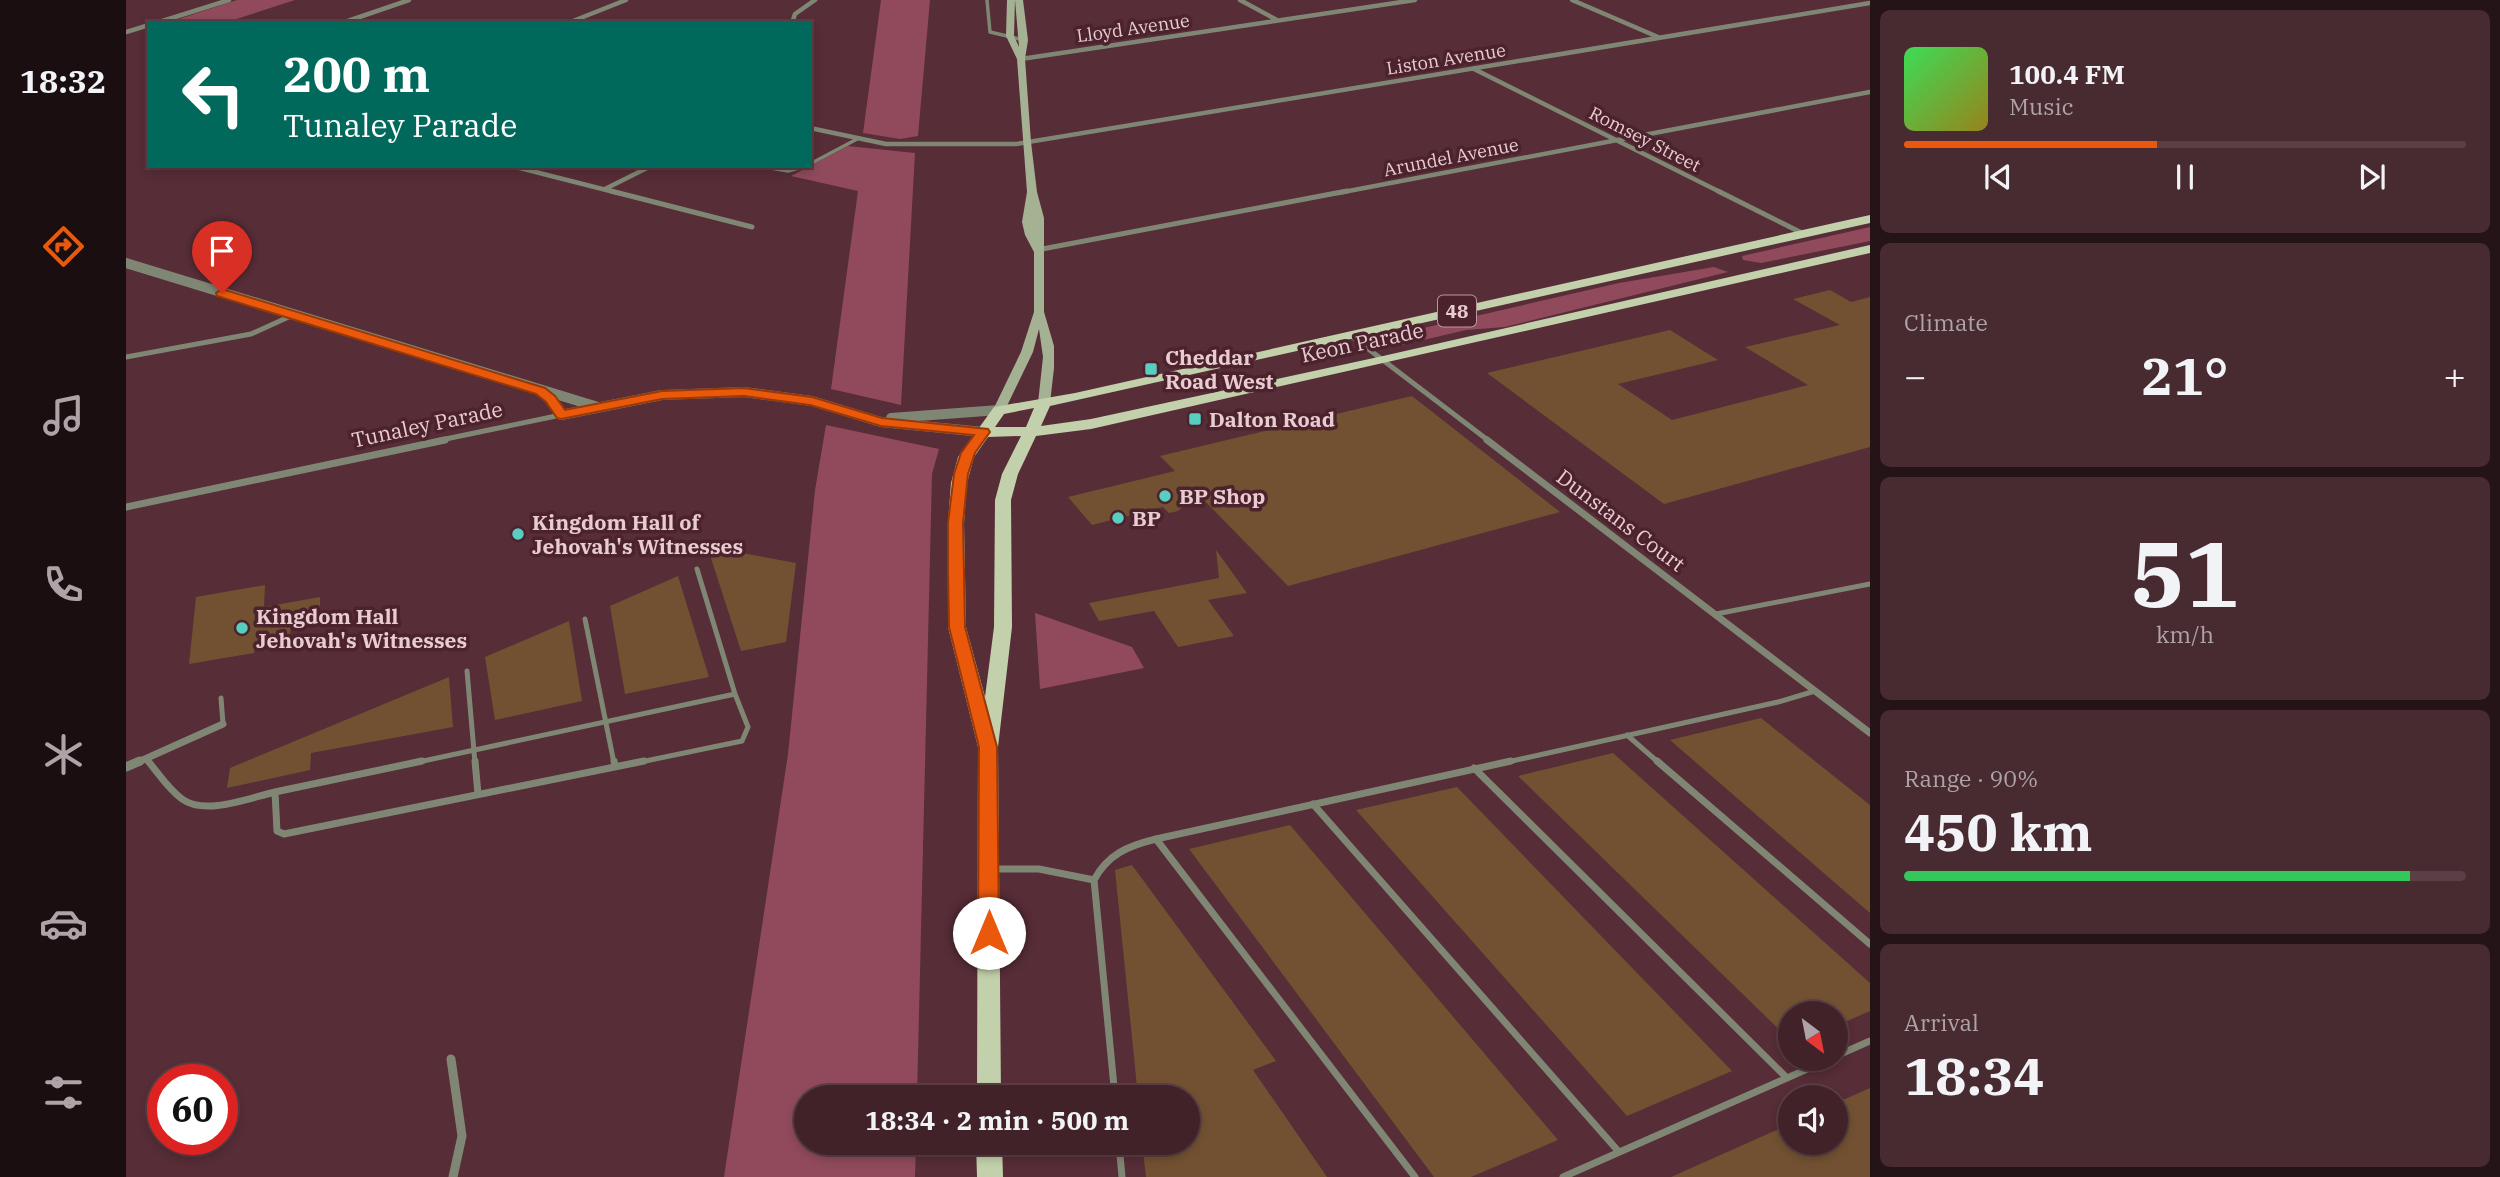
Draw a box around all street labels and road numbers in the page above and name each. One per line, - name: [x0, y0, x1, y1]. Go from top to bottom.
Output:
- street label: Lloyd Avenue: [1075, 9, 1191, 47]
- street label: Liston Avenue: [1385, 38, 1507, 80]
- street label: Romsey Street: [1586, 101, 1704, 177]
- street label: Arundel Avenue: [1382, 133, 1520, 181]
- road number: 48: [1438, 296, 1476, 326]
- street label: Keon Parade: [1298, 315, 1426, 369]
- street label: Tunaley Parade: [349, 394, 505, 454]
- street label: Dunstans Court: [1551, 462, 1691, 578]

